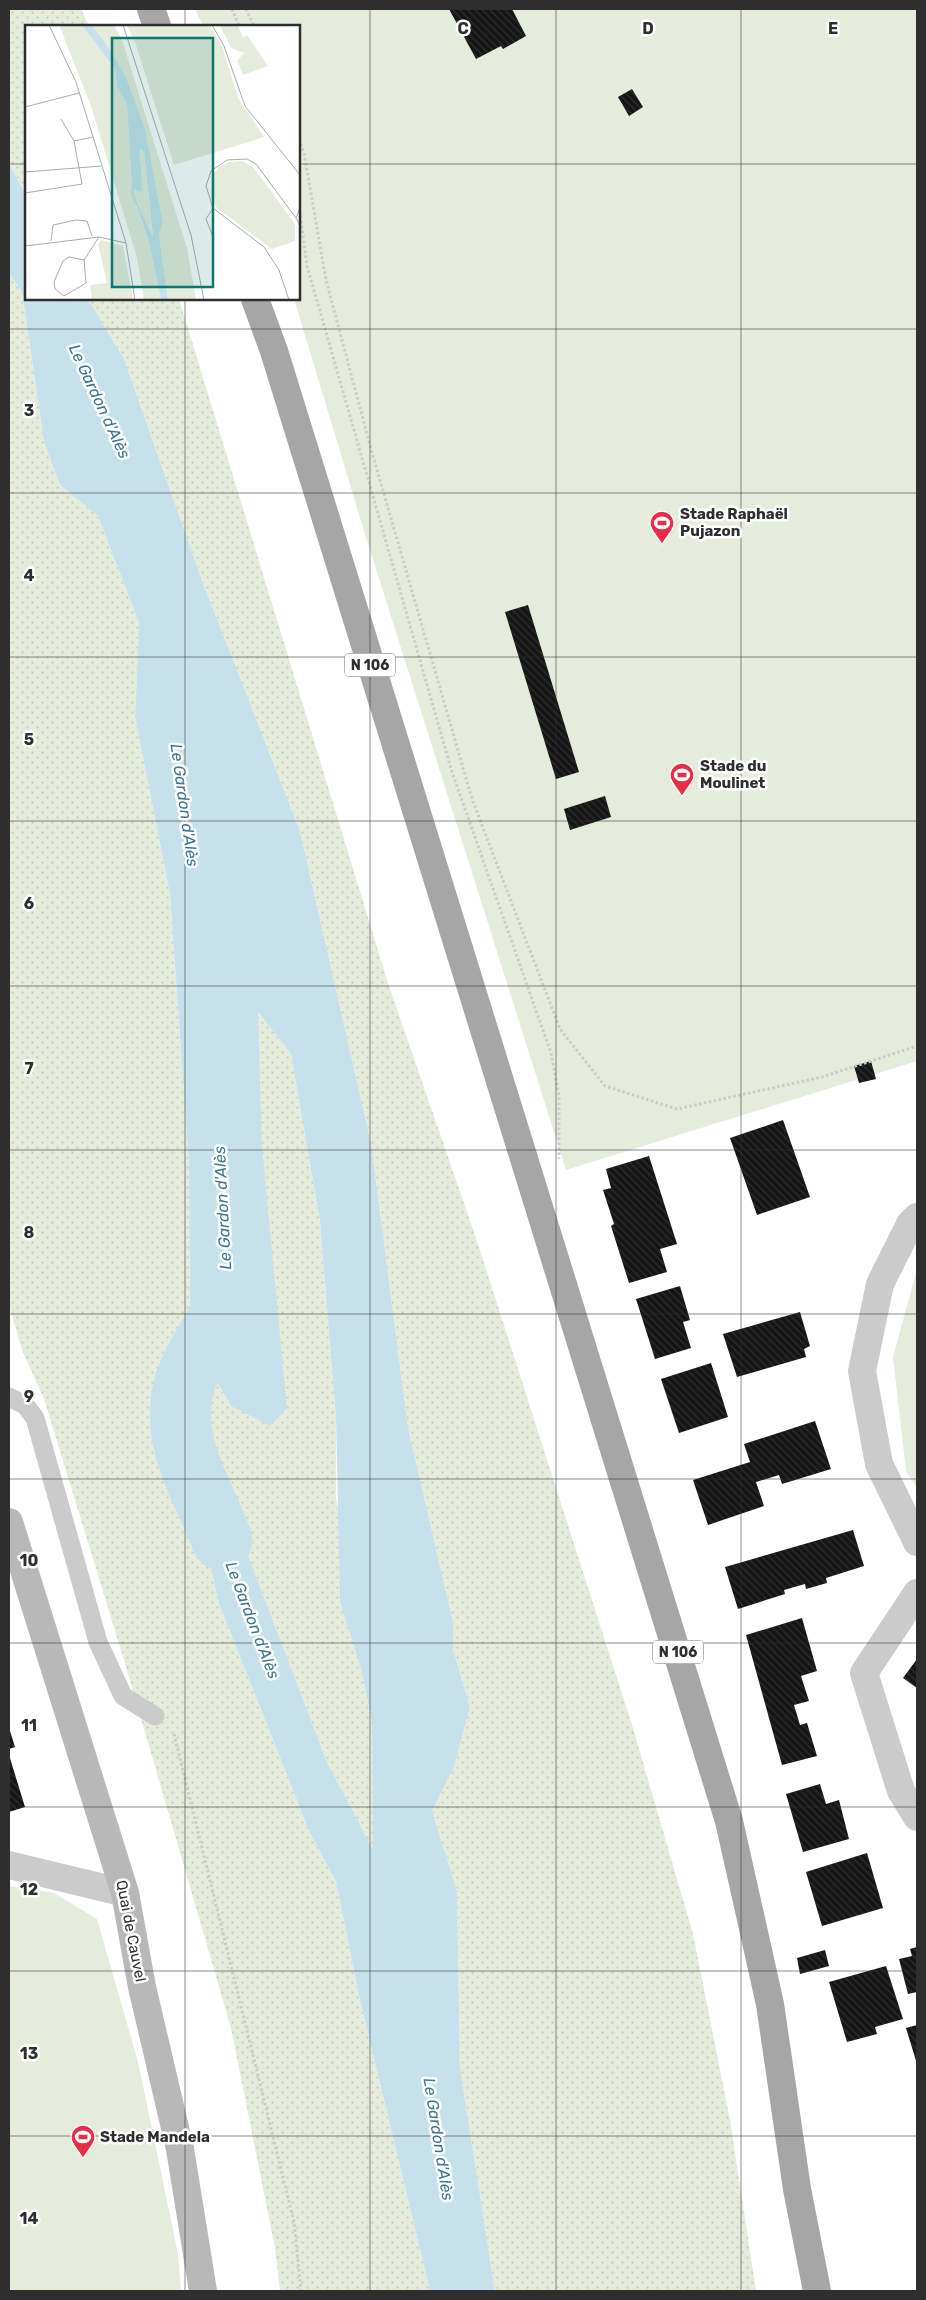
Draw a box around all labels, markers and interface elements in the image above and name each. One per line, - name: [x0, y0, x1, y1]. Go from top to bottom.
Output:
- text: C: [457, 19, 469, 38]
- text: D: [642, 19, 654, 38]
- text: E: [828, 19, 838, 38]
- inset map: [25, 25, 300, 300]
- water label: Le Gardon d'Alès: [65, 341, 134, 461]
- text: 3: [24, 401, 34, 420]
- place label: Stade Raphaël Pujazon: [680, 505, 788, 540]
- sports icon: Stade Raphaël Pujazon: [649, 510, 675, 544]
- text: 4: [24, 566, 35, 585]
- road number: N 106: [345, 654, 395, 676]
- text: 5: [24, 730, 34, 749]
- water label: Le Gardon d'Alès: [166, 742, 203, 868]
- place label: Stade du Moulinet: [700, 757, 766, 792]
- sports icon: Stade du Moulinet: [669, 762, 695, 796]
- text: 6: [24, 894, 34, 913]
- text: 7: [24, 1059, 34, 1078]
- water label: Le Gardon d'Alès: [210, 1146, 235, 1270]
- text: 8: [24, 1223, 35, 1242]
- text: 9: [24, 1387, 34, 1406]
- text: 10: [20, 1551, 39, 1570]
- water label: Le Gardon d'Alès: [221, 1559, 284, 1681]
- road number: N 106: [653, 1640, 703, 1664]
- text: 11: [21, 1716, 37, 1735]
- street label: Quai de Cauvel: [112, 1879, 150, 1983]
- text: 12: [20, 1880, 38, 1899]
- text: 13: [20, 2044, 38, 2063]
- water label: Le Gardon d'Alès: [419, 2076, 458, 2202]
- sports icon: Stade Mandela: [70, 2124, 96, 2158]
- place label: Stade Mandela: [100, 2128, 210, 2146]
- text: 14: [20, 2209, 39, 2228]

